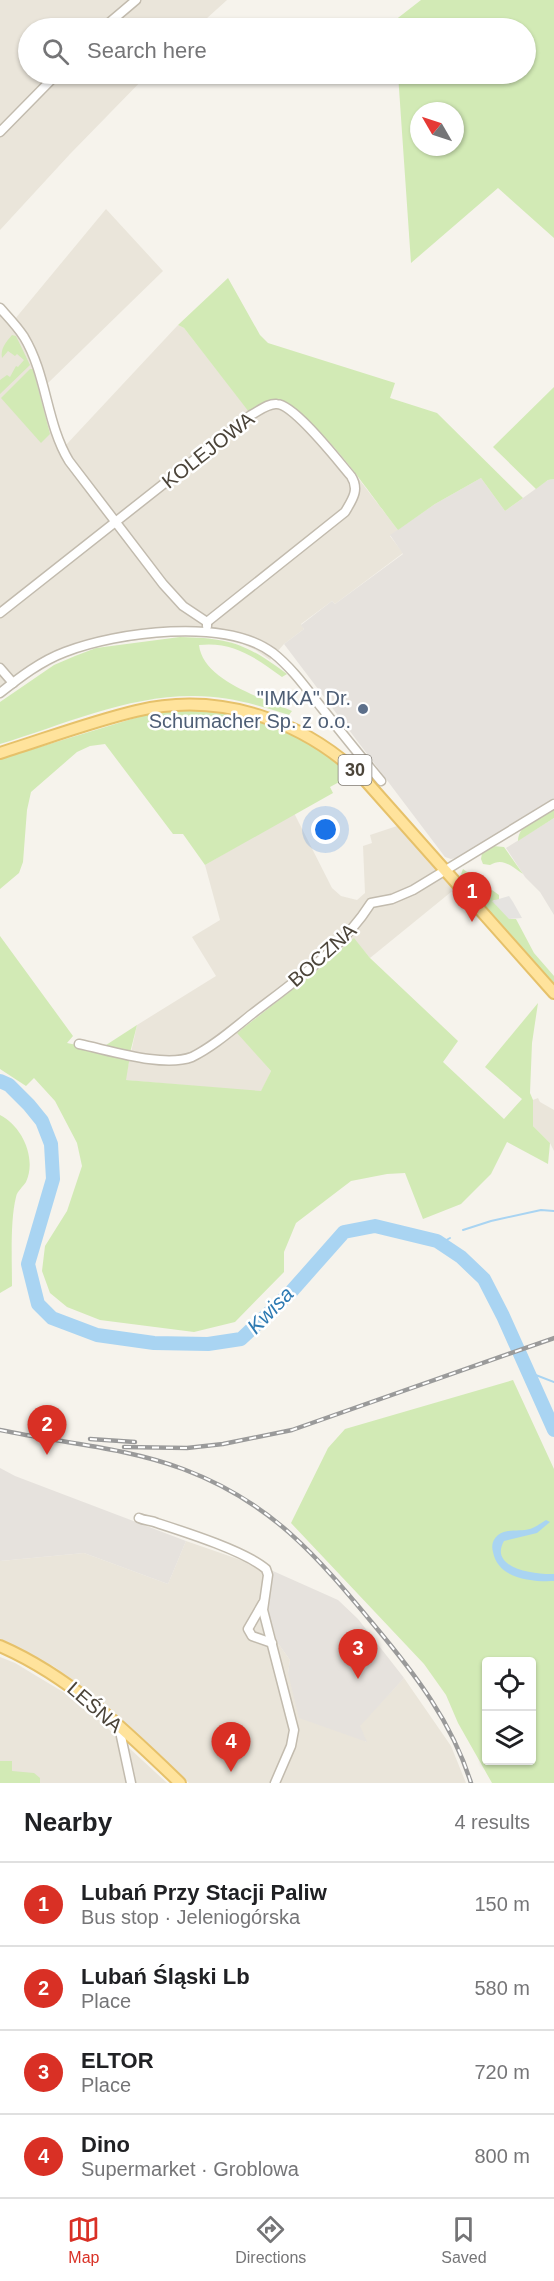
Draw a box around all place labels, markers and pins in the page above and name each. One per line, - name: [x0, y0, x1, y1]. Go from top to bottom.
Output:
- place label: "IMKA" Dr. Schumacher Sp. z o.o.: [149, 687, 351, 732]
- marker: "IMKA" Dr. Schumacher Sp. z o.o.: [356, 702, 370, 716]
- pin: 1: [452, 872, 492, 922]
- pin: 2: [28, 1406, 66, 1455]
- pin: 3: [338, 1630, 378, 1679]
- pin: 4: [212, 1722, 250, 1772]

